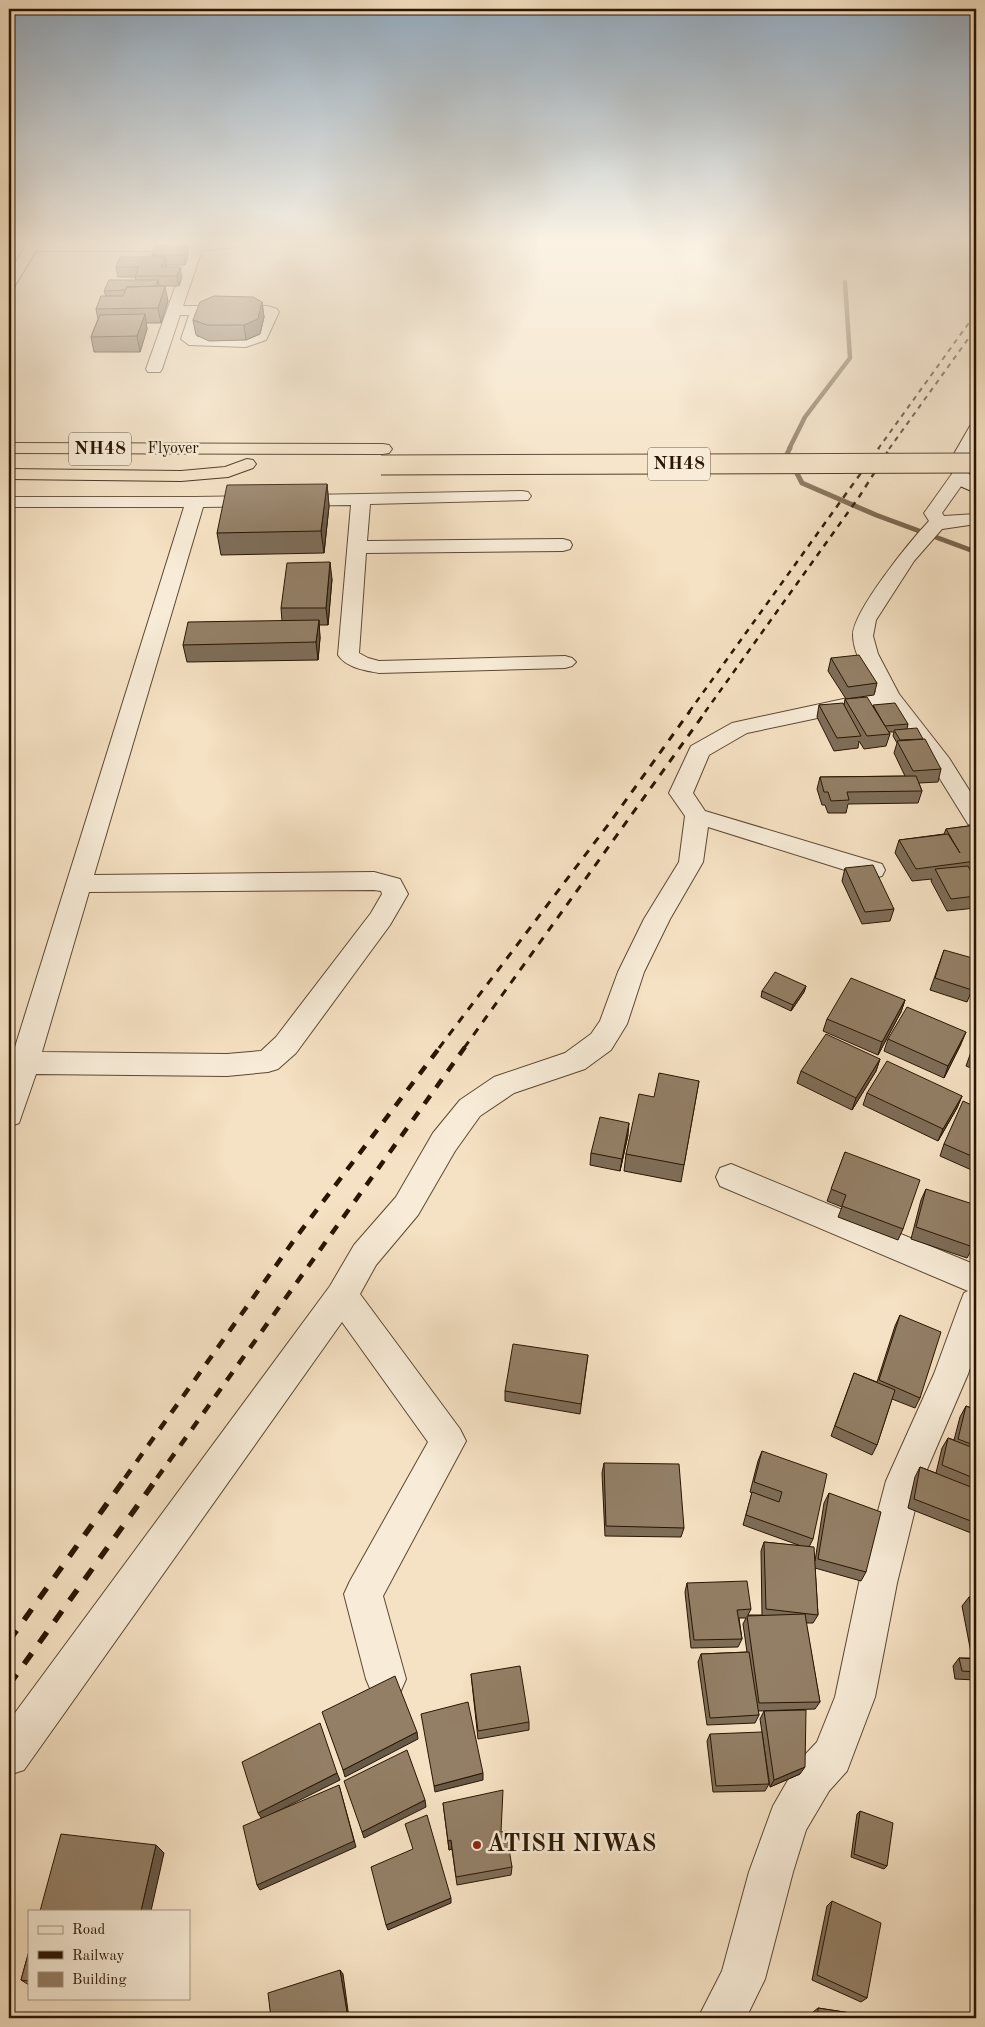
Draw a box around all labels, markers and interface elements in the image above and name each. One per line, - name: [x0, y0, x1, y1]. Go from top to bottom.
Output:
- road number: NH48: [69, 432, 131, 466]
- street label: Flyover: [147, 441, 199, 457]
- road number: NH48: [648, 448, 710, 480]
- place label: ATISH NIWAS: [487, 1833, 656, 1857]
- marker: ATISH NIWAS: [471, 1839, 483, 1851]
- legend: [28, 1910, 190, 2000]
- text: Road: [72, 1923, 106, 1938]
- text: Railway: [72, 1949, 125, 1964]
- text: Building: [72, 1973, 127, 1988]

